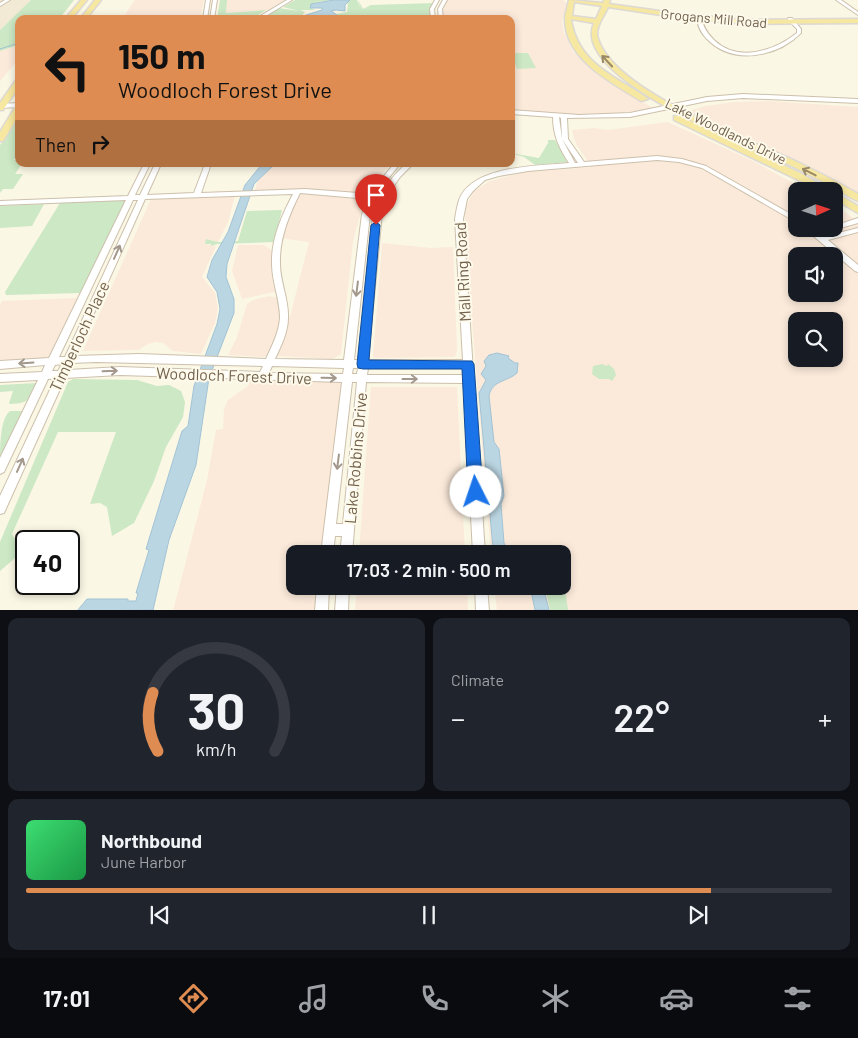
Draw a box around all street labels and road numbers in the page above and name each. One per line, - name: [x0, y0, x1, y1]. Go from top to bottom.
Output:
- street label: Grogans Mill Road: [660, 5, 768, 31]
- street label: Lake Woodlands Drive: [663, 94, 789, 168]
- street label: Mall Ring Road: [450, 222, 474, 322]
- street label: Timberloch Place: [45, 278, 113, 394]
- street label: Woodloch Forest Drive: [156, 363, 312, 387]
- street label: Lake Robbins Drive: [340, 391, 370, 525]

